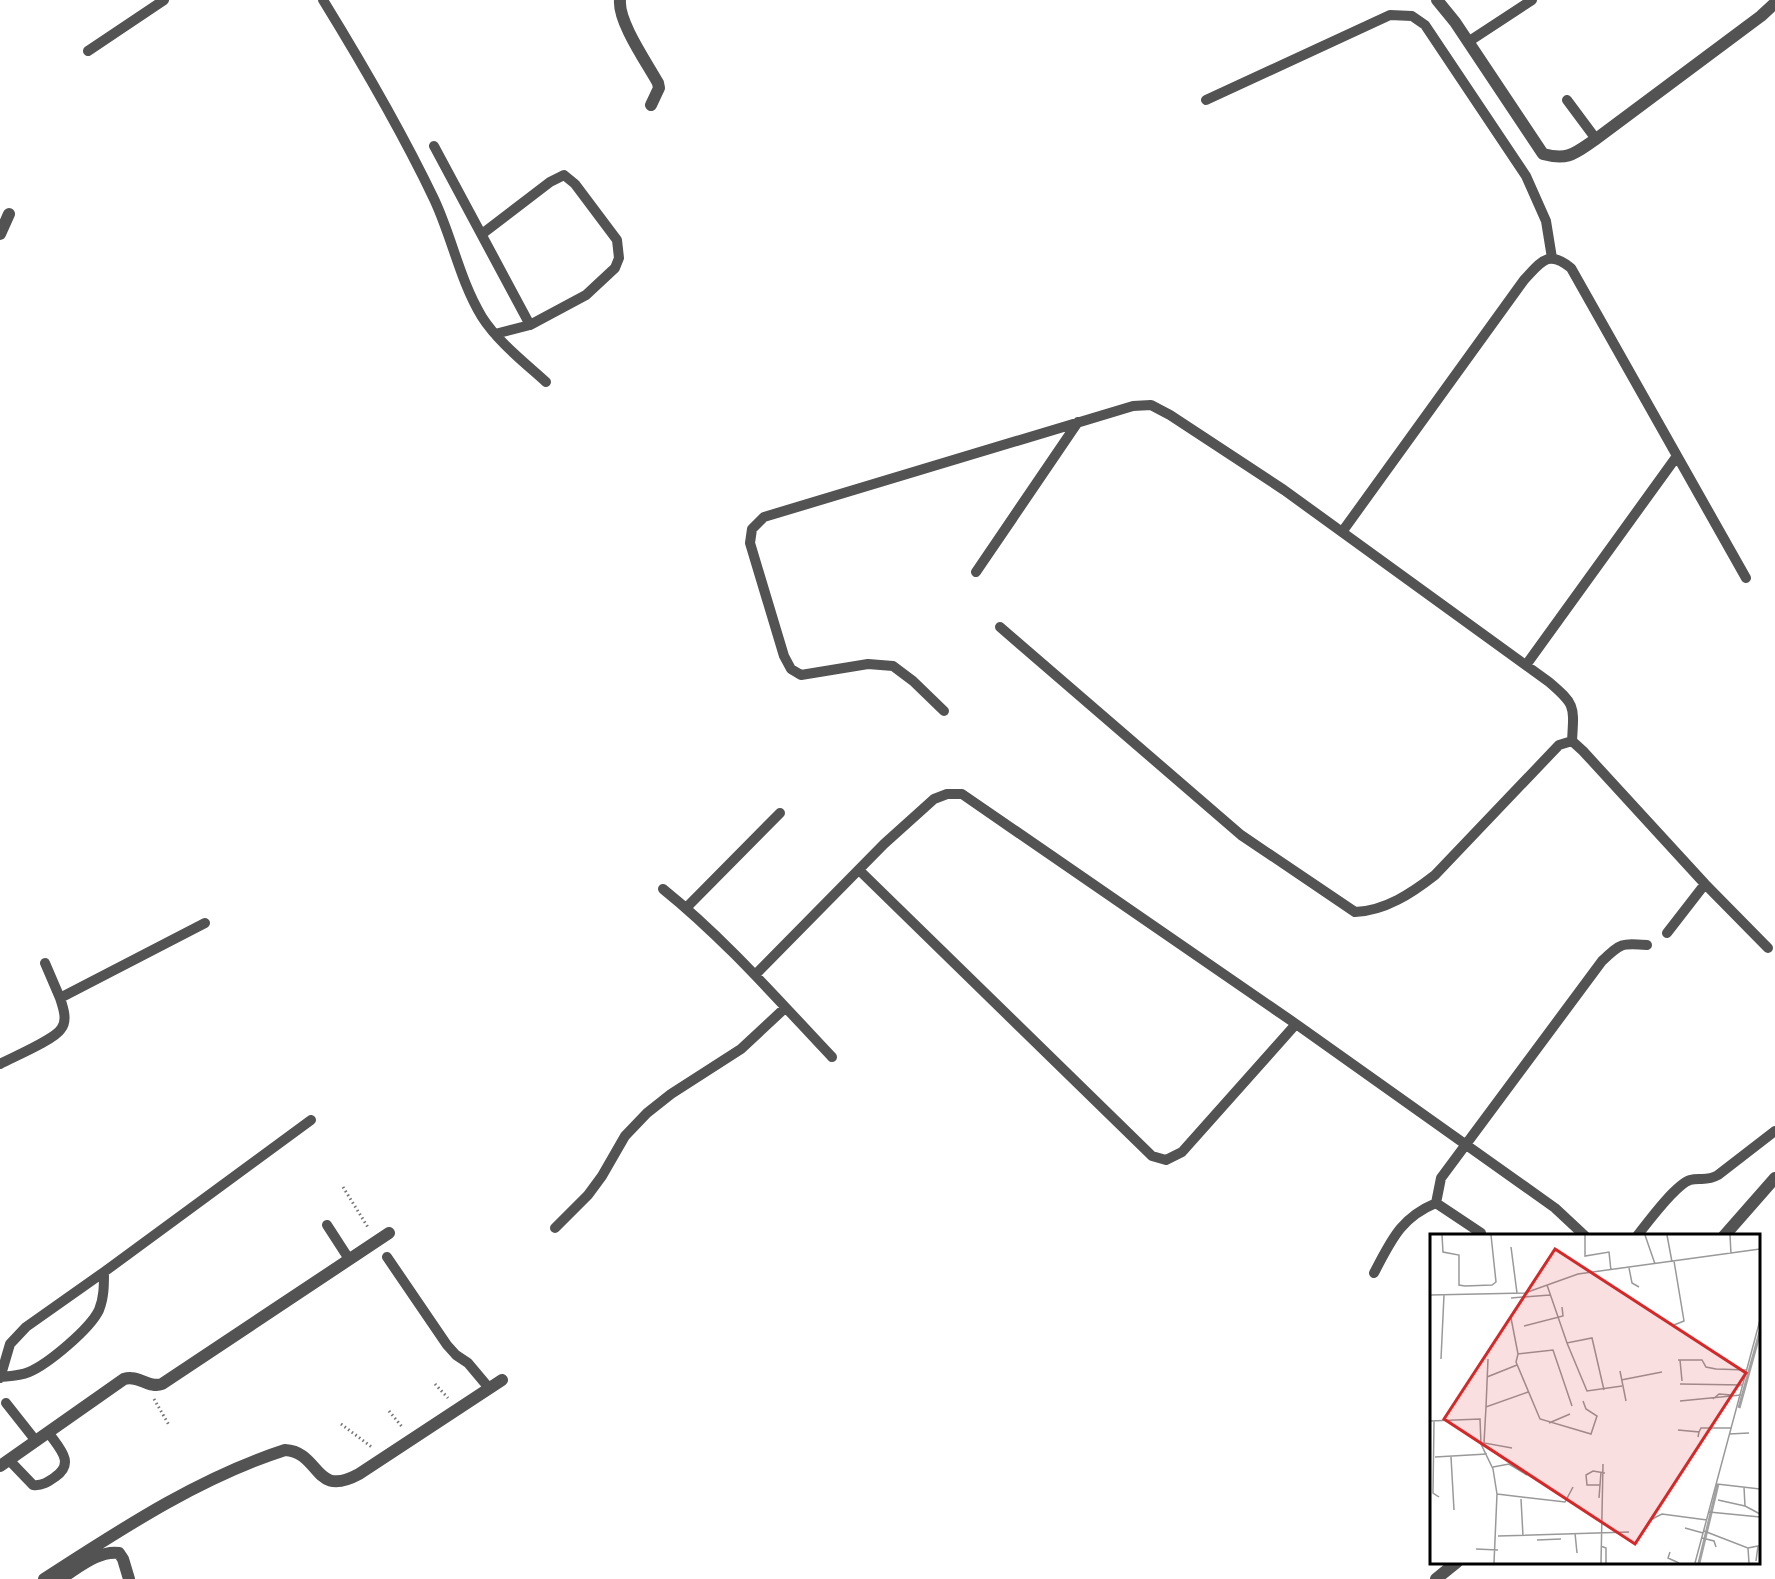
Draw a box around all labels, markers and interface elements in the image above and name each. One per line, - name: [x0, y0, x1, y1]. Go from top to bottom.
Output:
- inset map: [1430, 1234, 1760, 1564]

